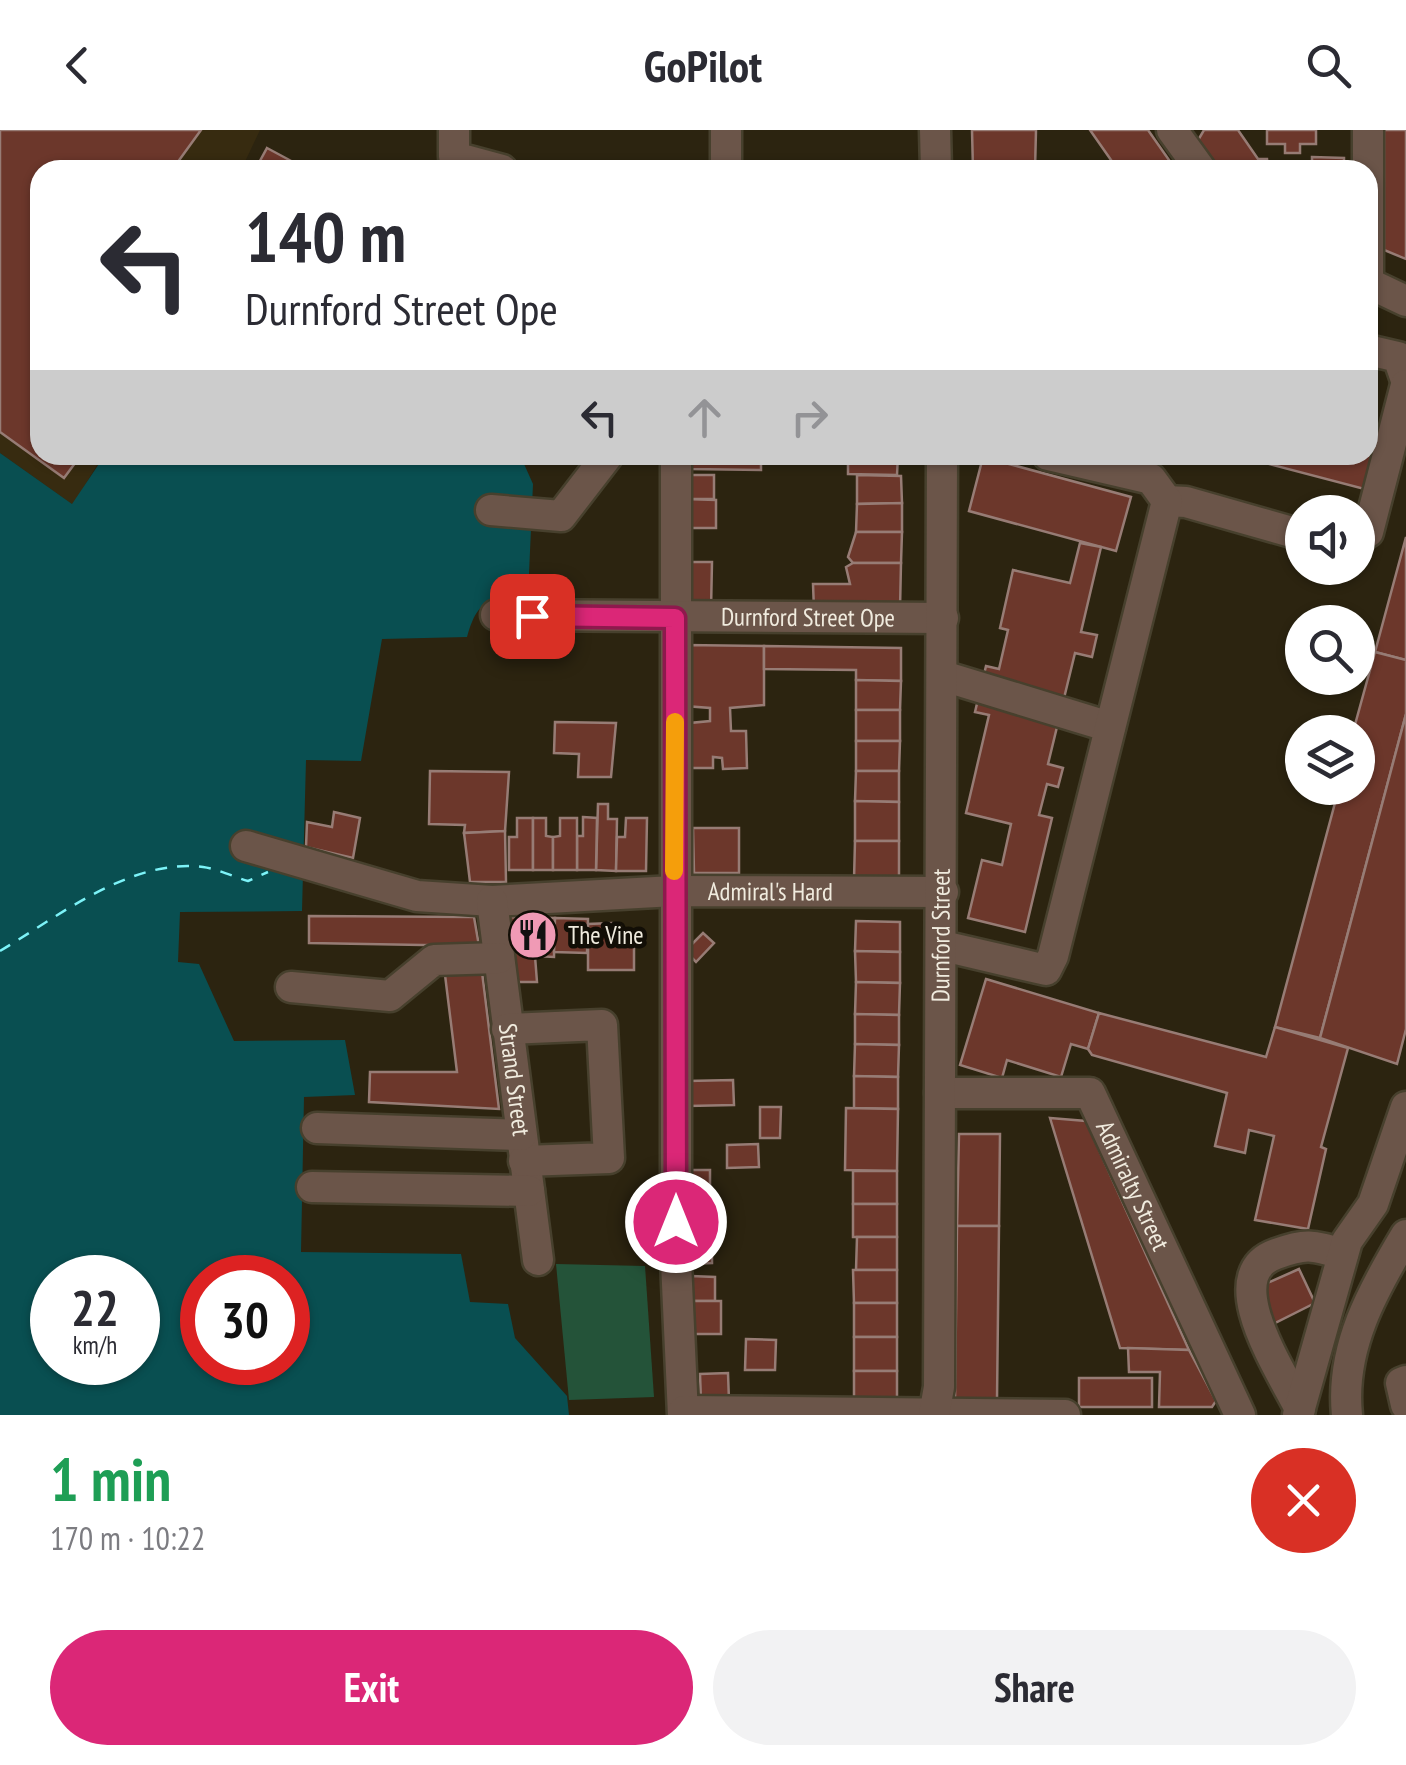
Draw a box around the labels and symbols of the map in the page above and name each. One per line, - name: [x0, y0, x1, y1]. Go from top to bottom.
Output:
- pin: [490, 574, 575, 659]
- street label: Durnford Street Ope: [721, 601, 895, 634]
- street label: Durnford Street: [924, 868, 957, 1002]
- street label: Admiral's Hard: [708, 875, 833, 908]
- restaurant icon: The Vine: [507, 909, 559, 961]
- place label: The Vine: [568, 919, 644, 951]
- street label: Strand Street: [492, 1021, 538, 1138]
- street label: Admiralty Street: [1089, 1115, 1177, 1256]
- position arrow: [624, 1170, 728, 1274]
- speed limit sign: 30: [180, 1255, 310, 1385]

